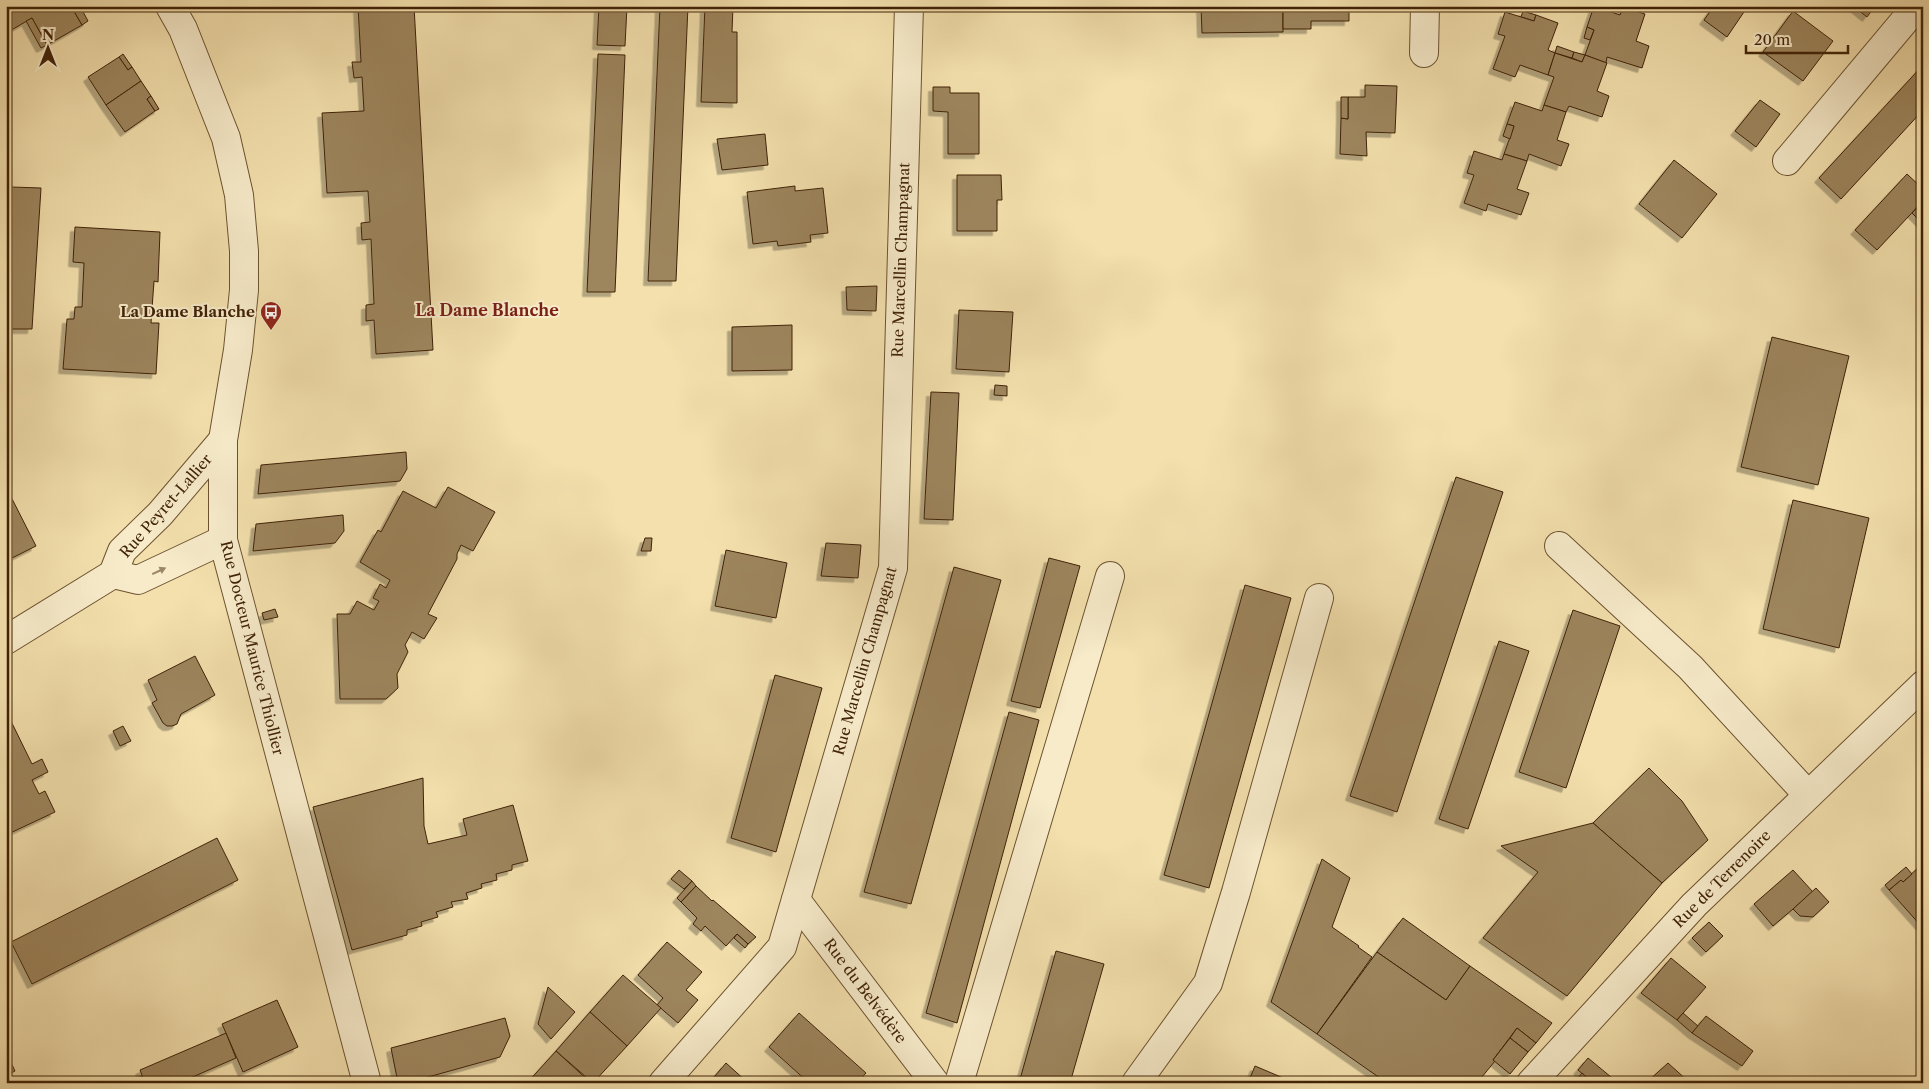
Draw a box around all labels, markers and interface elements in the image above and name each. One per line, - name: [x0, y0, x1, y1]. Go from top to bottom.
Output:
- north arrow: [22, 22, 72, 72]
- scale bar: [1746, 22, 1849, 54]
- text: N: [42, 26, 54, 44]
- text: 20 m: [1754, 30, 1790, 49]
- street label: Rue Marcellin Champagnat: [888, 161, 913, 358]
- bus stop icon: La Dame Blanche: [259, 300, 283, 331]
- district label: La Dame Blanche: [415, 300, 559, 320]
- place label: La Dame Blanche: [120, 302, 255, 321]
- street label: Rue Peyret-Lallier: [115, 449, 216, 561]
- street label: Rue Docteur Maurice Thiollier: [217, 539, 289, 758]
- street label: Rue Marcellin Champagnat: [828, 564, 901, 757]
- one-way arrow: [152, 566, 166, 574]
- street label: Rue de Terrenoire: [1669, 826, 1774, 931]
- street label: Rue du Belvédère: [820, 935, 911, 1047]

